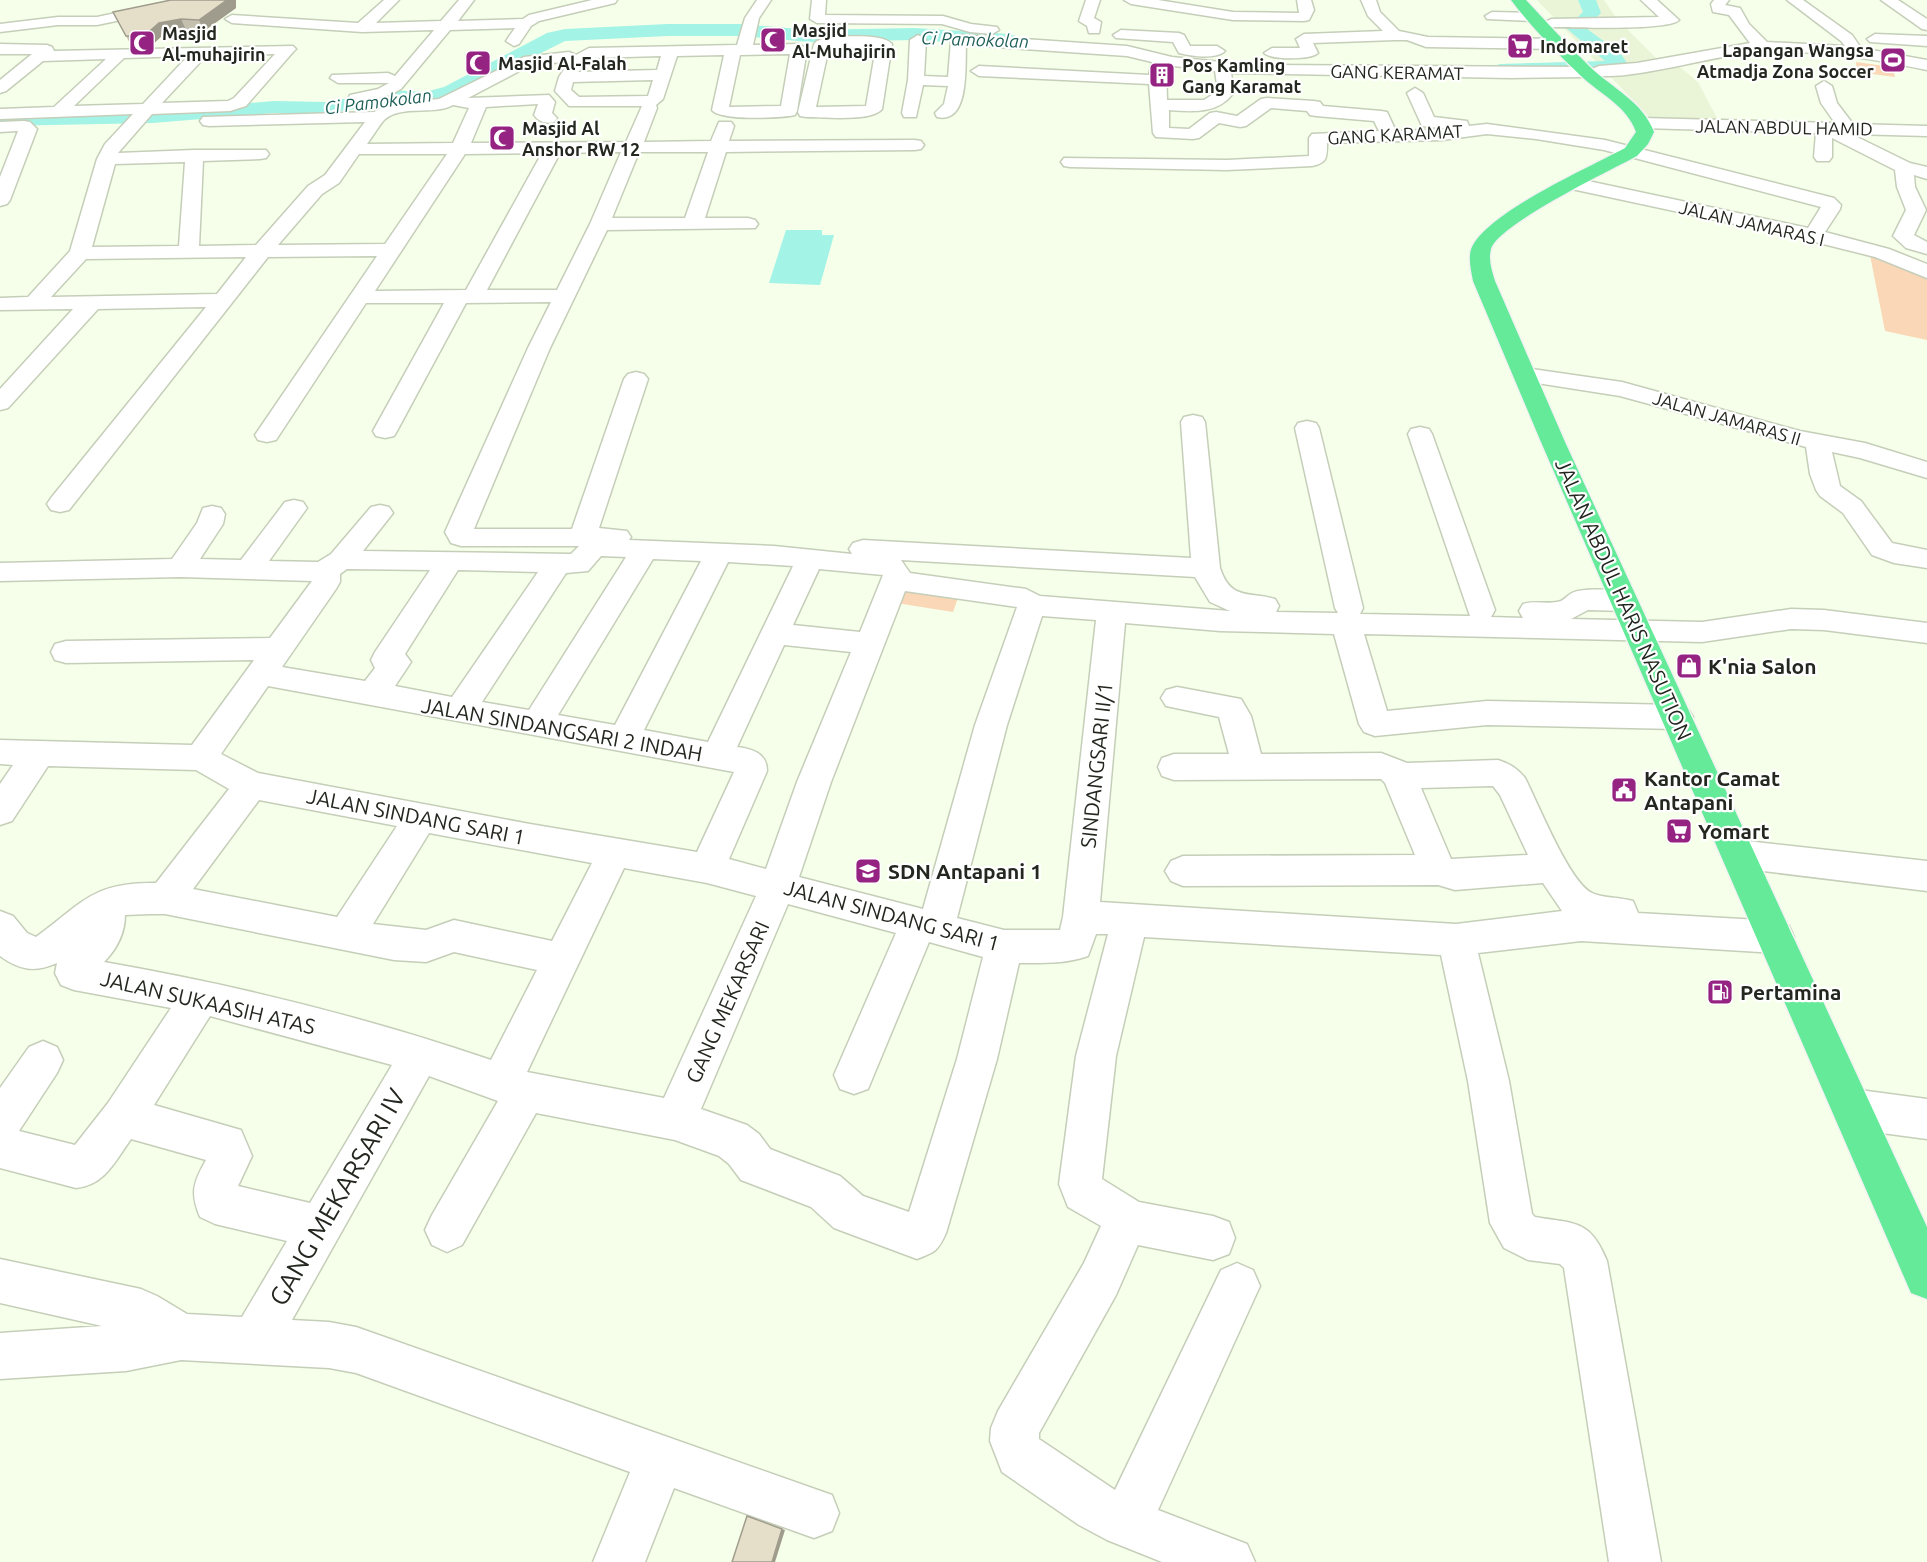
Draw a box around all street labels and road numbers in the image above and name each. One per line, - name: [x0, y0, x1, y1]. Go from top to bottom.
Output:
- street label: GANG KERAMAT: [1330, 61, 1464, 83]
- street label: JALAN ABDUL HAMID: [1695, 115, 1873, 139]
- street label: GANG KARAMAT: [1327, 120, 1463, 148]
- street label: JALAN JAMARAS I: [1677, 197, 1827, 249]
- street label: JALAN JAMARAS II: [1651, 387, 1803, 449]
- street label: JALAN ABDUL HARIS NASUTION: [1551, 455, 1697, 743]
- street label: SINDANGSARI II/1: [1075, 681, 1117, 849]
- street label: JALAN SINDANGSARI 2 INDAH: [420, 692, 704, 766]
- street label: JALAN SINDANG SARI 1: [305, 783, 527, 849]
- street label: JALAN SINDANG SARI 1: [782, 875, 1002, 955]
- street label: GANG MEKARSARI: [681, 917, 773, 1087]
- street label: JALAN SUKAASIH ATAS: [98, 966, 318, 1038]
- street label: GANG MEKARSARI IV: [263, 1083, 411, 1311]

